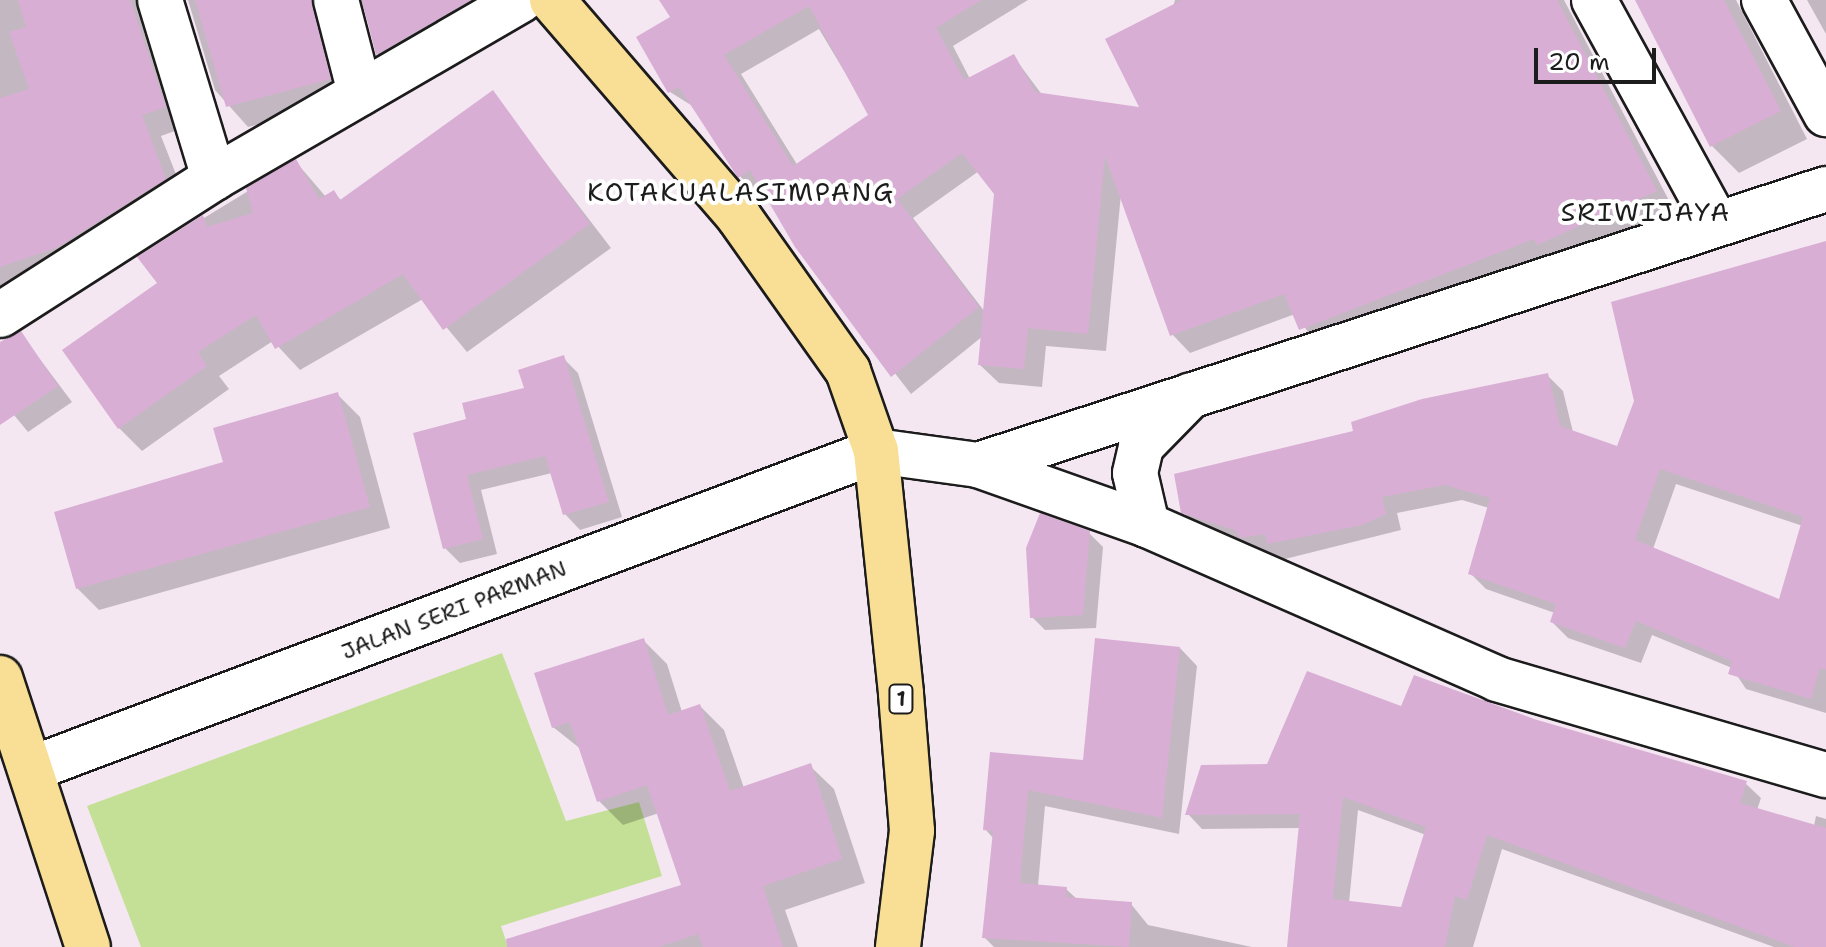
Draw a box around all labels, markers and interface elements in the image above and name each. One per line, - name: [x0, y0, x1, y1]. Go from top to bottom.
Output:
- scale bar: [1538, 32, 1660, 82]
- text: 20 m: [1548, 46, 1610, 78]
- district label: KOTAKUALASIMPANG: [587, 176, 895, 208]
- district label: SRIWIJAYA: [1561, 196, 1731, 228]
- street label: JALAN SERI PARMAN: [338, 555, 570, 665]
- road number: 1: [887, 683, 915, 715]

